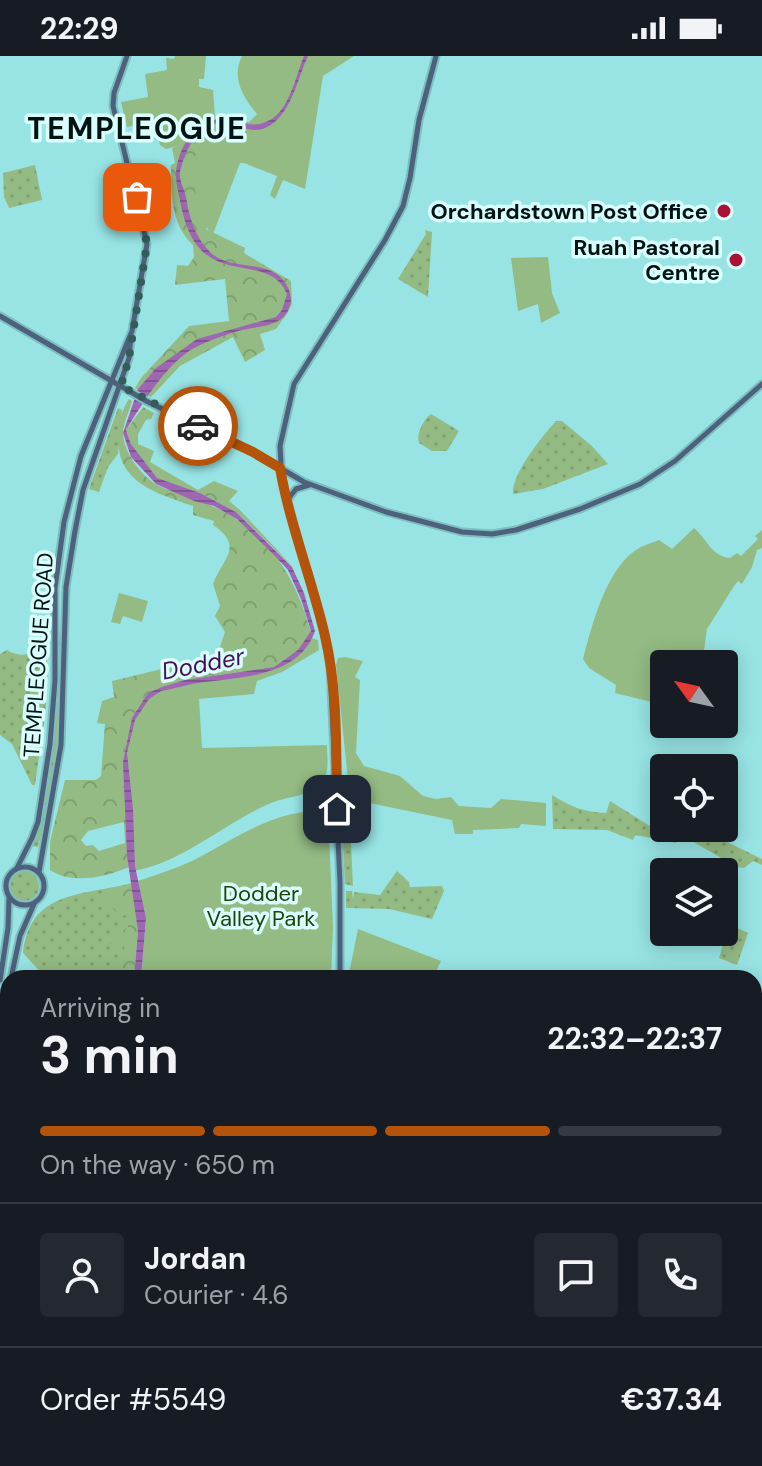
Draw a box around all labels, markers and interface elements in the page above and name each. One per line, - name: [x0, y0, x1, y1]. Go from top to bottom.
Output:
- text: 22:29: [40, 9, 118, 48]
- district label: TEMPLEOGUE: [27, 109, 247, 148]
- pin: [103, 163, 171, 231]
- icon: bag: [115, 175, 159, 219]
- place label: Orchardstown Post Office: [431, 197, 708, 226]
- marker: Orchardstown Post Office: [715, 202, 733, 220]
- place label: Ruah Pastoral Centre: [573, 233, 720, 287]
- marker: Ruah Pastoral Centre: [727, 251, 745, 269]
- courier: [158, 386, 238, 466]
- icon: car: [176, 404, 220, 448]
- street label: TEMPLEOGUE ROAD: [17, 552, 60, 758]
- water label: Dodder: [159, 640, 248, 687]
- north arrow: [650, 650, 738, 738]
- map controls: [650, 650, 738, 946]
- button: locate: [650, 754, 738, 842]
- pin: [303, 775, 371, 843]
- icon: home: [315, 787, 359, 831]
- button: layers: [650, 858, 738, 946]
- park label: Dodder Valley Park: [207, 879, 315, 933]
- text: Arriving in: [40, 991, 160, 1025]
- text: 22:32–22:37: [547, 1019, 722, 1058]
- text: 3 min: [40, 1021, 179, 1089]
- text: On the way · 650 m: [40, 1148, 275, 1182]
- button: person: [40, 1233, 124, 1317]
- button: chat: [534, 1233, 618, 1317]
- button: phone: [638, 1233, 722, 1317]
- text: Jordan: [144, 1239, 246, 1278]
- text: Courier · 4.6: [144, 1278, 289, 1312]
- text: Order #5549: [40, 1380, 226, 1419]
- text: €37.34: [621, 1380, 722, 1419]

